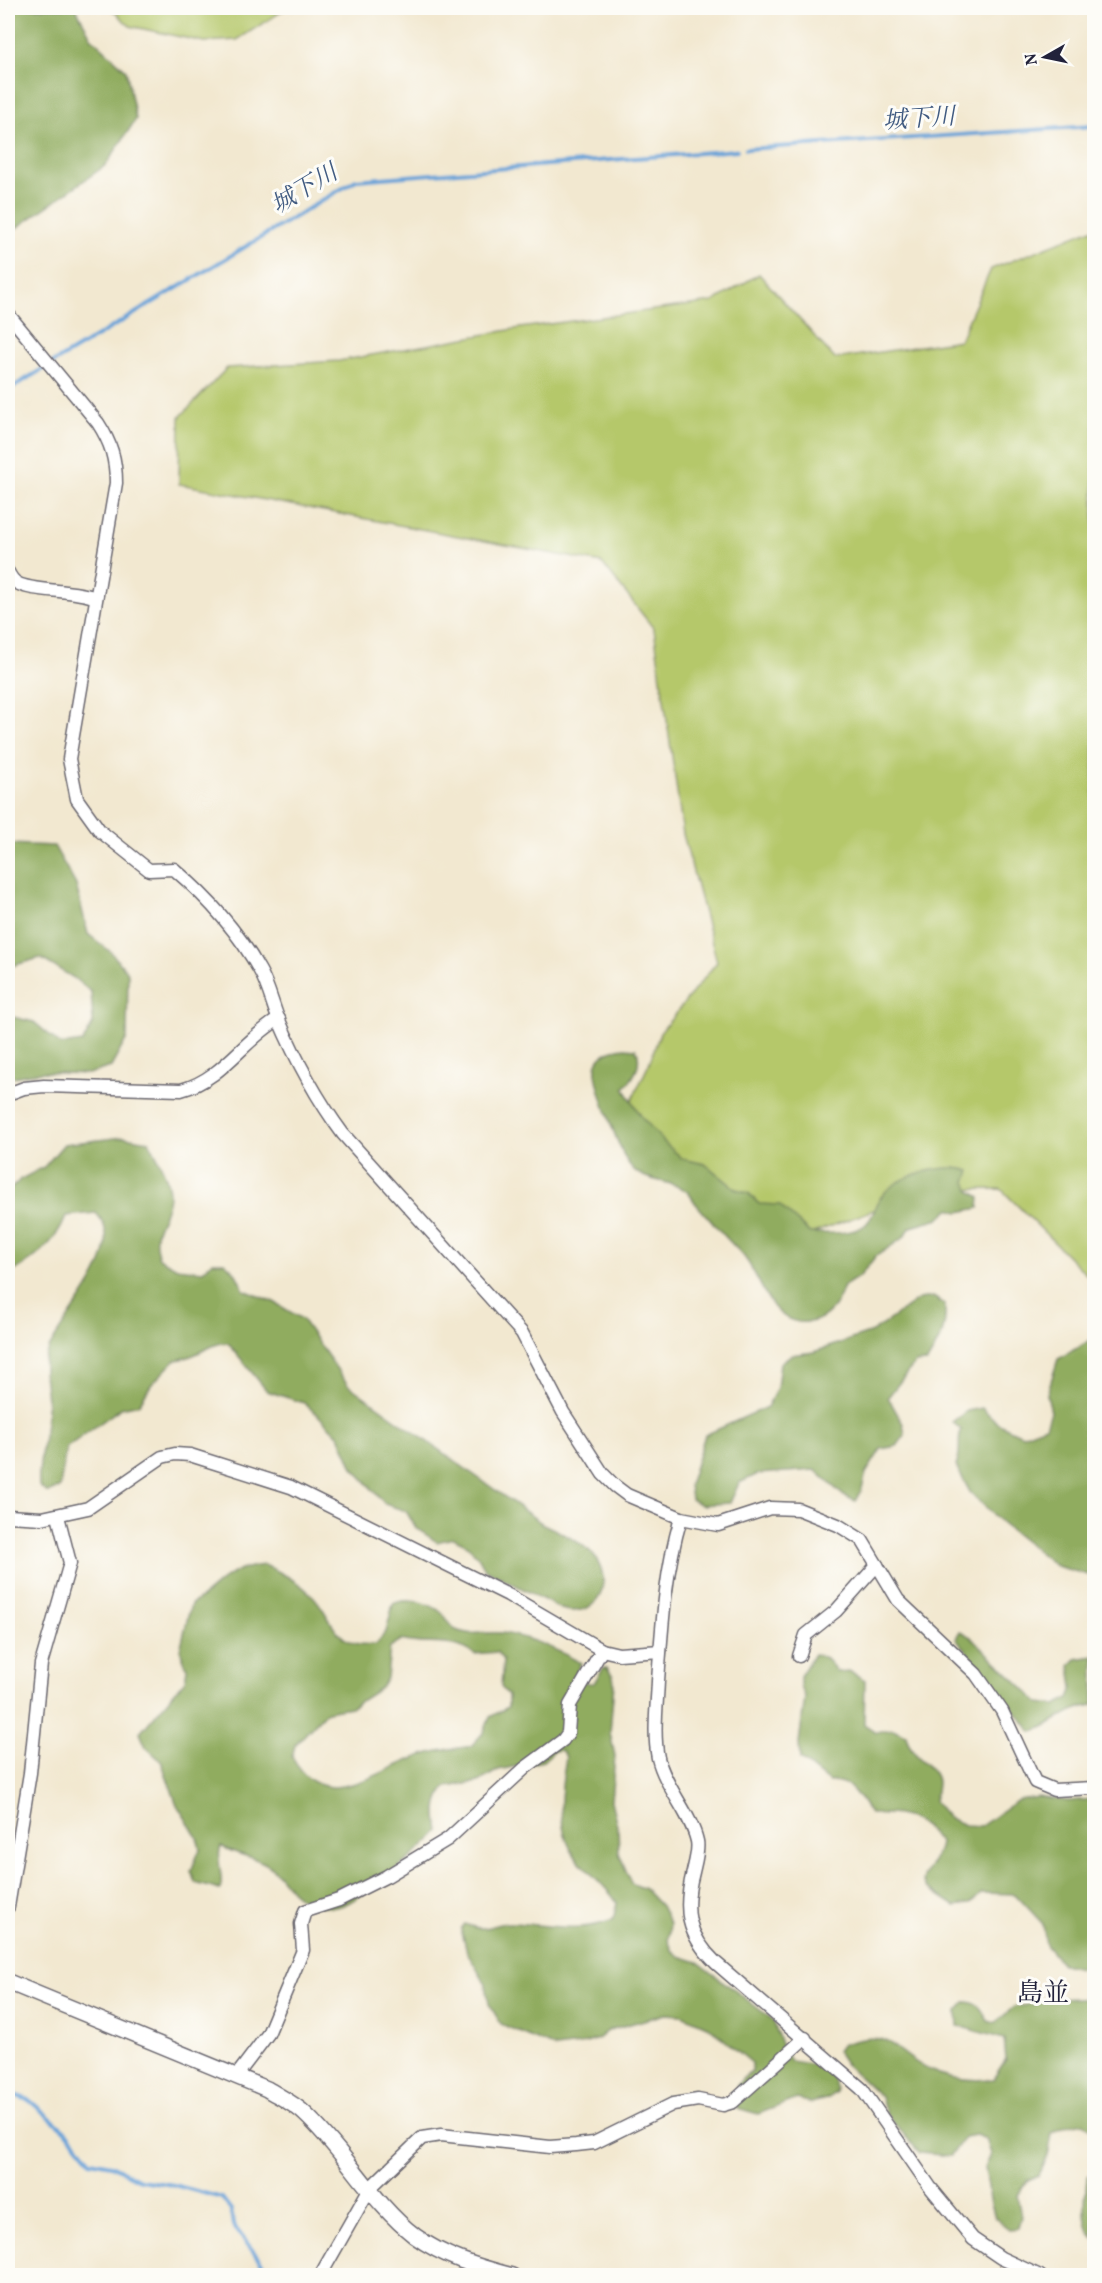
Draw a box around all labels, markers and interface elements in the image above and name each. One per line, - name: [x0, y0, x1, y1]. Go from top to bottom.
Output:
- north arrow: [1015, 27, 1075, 87]
- text: N: [1020, 51, 1044, 66]
- water label: 城下川: [882, 100, 959, 139]
- water label: 城下川: [265, 155, 347, 223]
- district label: 島並: [1017, 1976, 1069, 2012]

